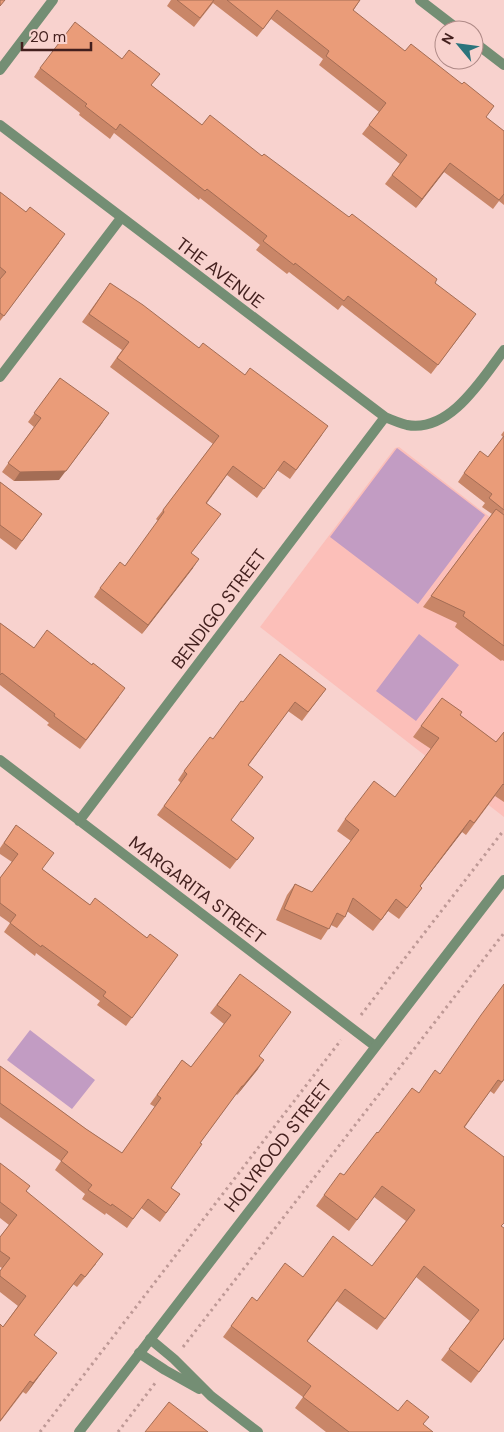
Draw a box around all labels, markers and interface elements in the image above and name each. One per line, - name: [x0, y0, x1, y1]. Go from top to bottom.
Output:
- scale bar: [22, 20, 91, 52]
- north arrow: [434, 20, 484, 70]
- text: 20 m: [30, 27, 66, 47]
- text: N: [437, 30, 458, 48]
- street label: THE AVENUE: [171, 232, 269, 314]
- street label: BENDIGO STREET: [166, 544, 272, 674]
- street label: MARGARITA STREET: [124, 831, 270, 949]
- street label: HOLYROOD STREET: [219, 1075, 337, 1217]

